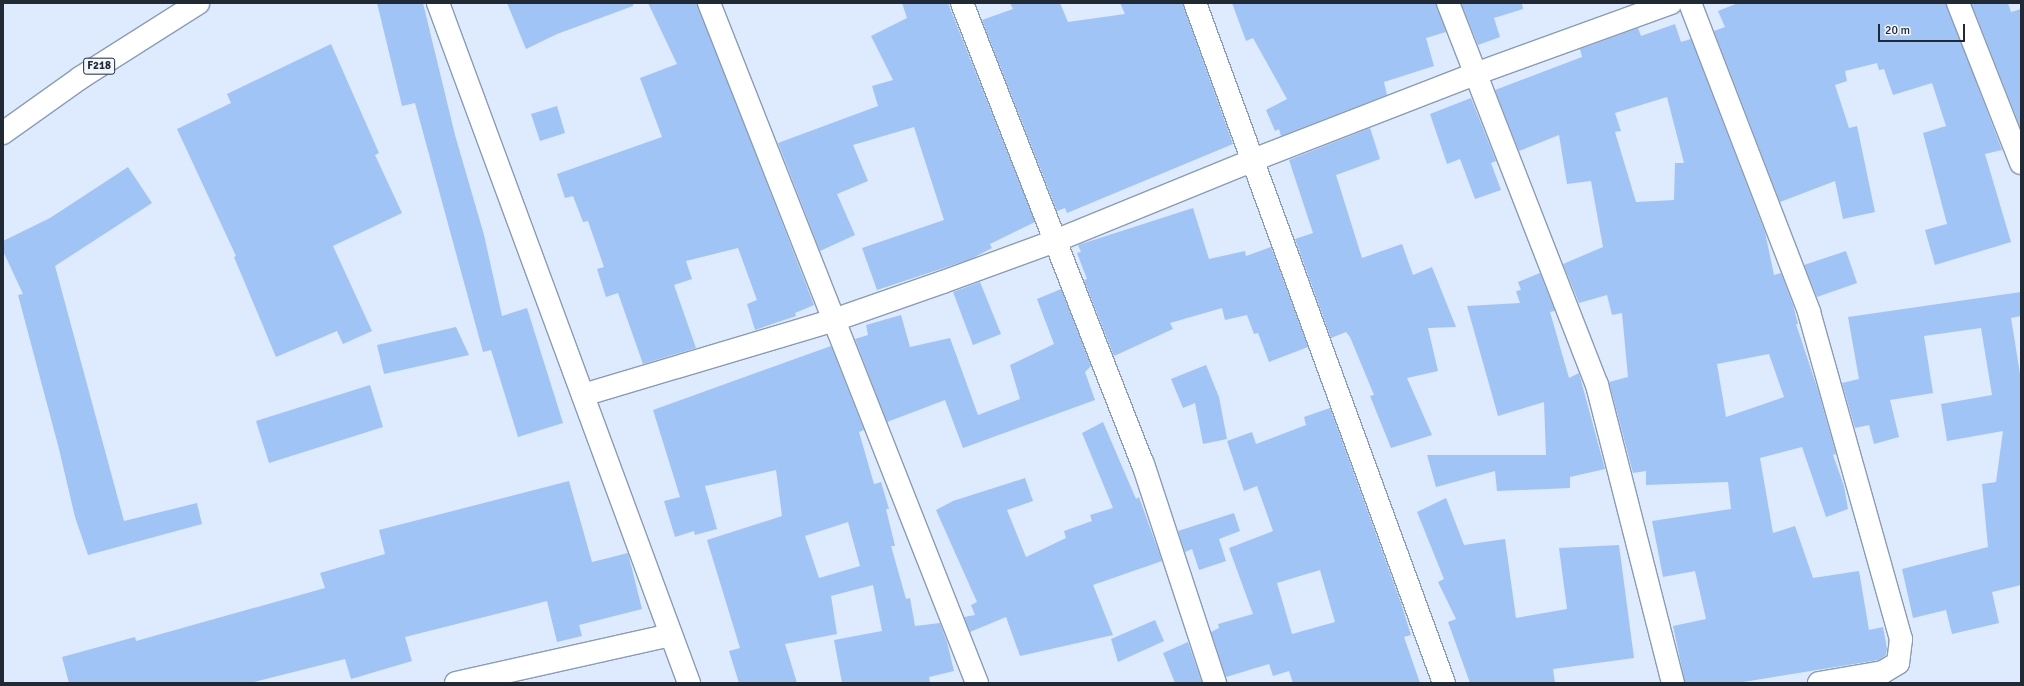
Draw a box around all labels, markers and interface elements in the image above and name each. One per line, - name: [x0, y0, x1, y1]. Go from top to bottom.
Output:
- scale bar: [1880, 16, 1967, 42]
- text: 20 m: [1885, 23, 1910, 38]
- road number: F218: [83, 57, 115, 75]

